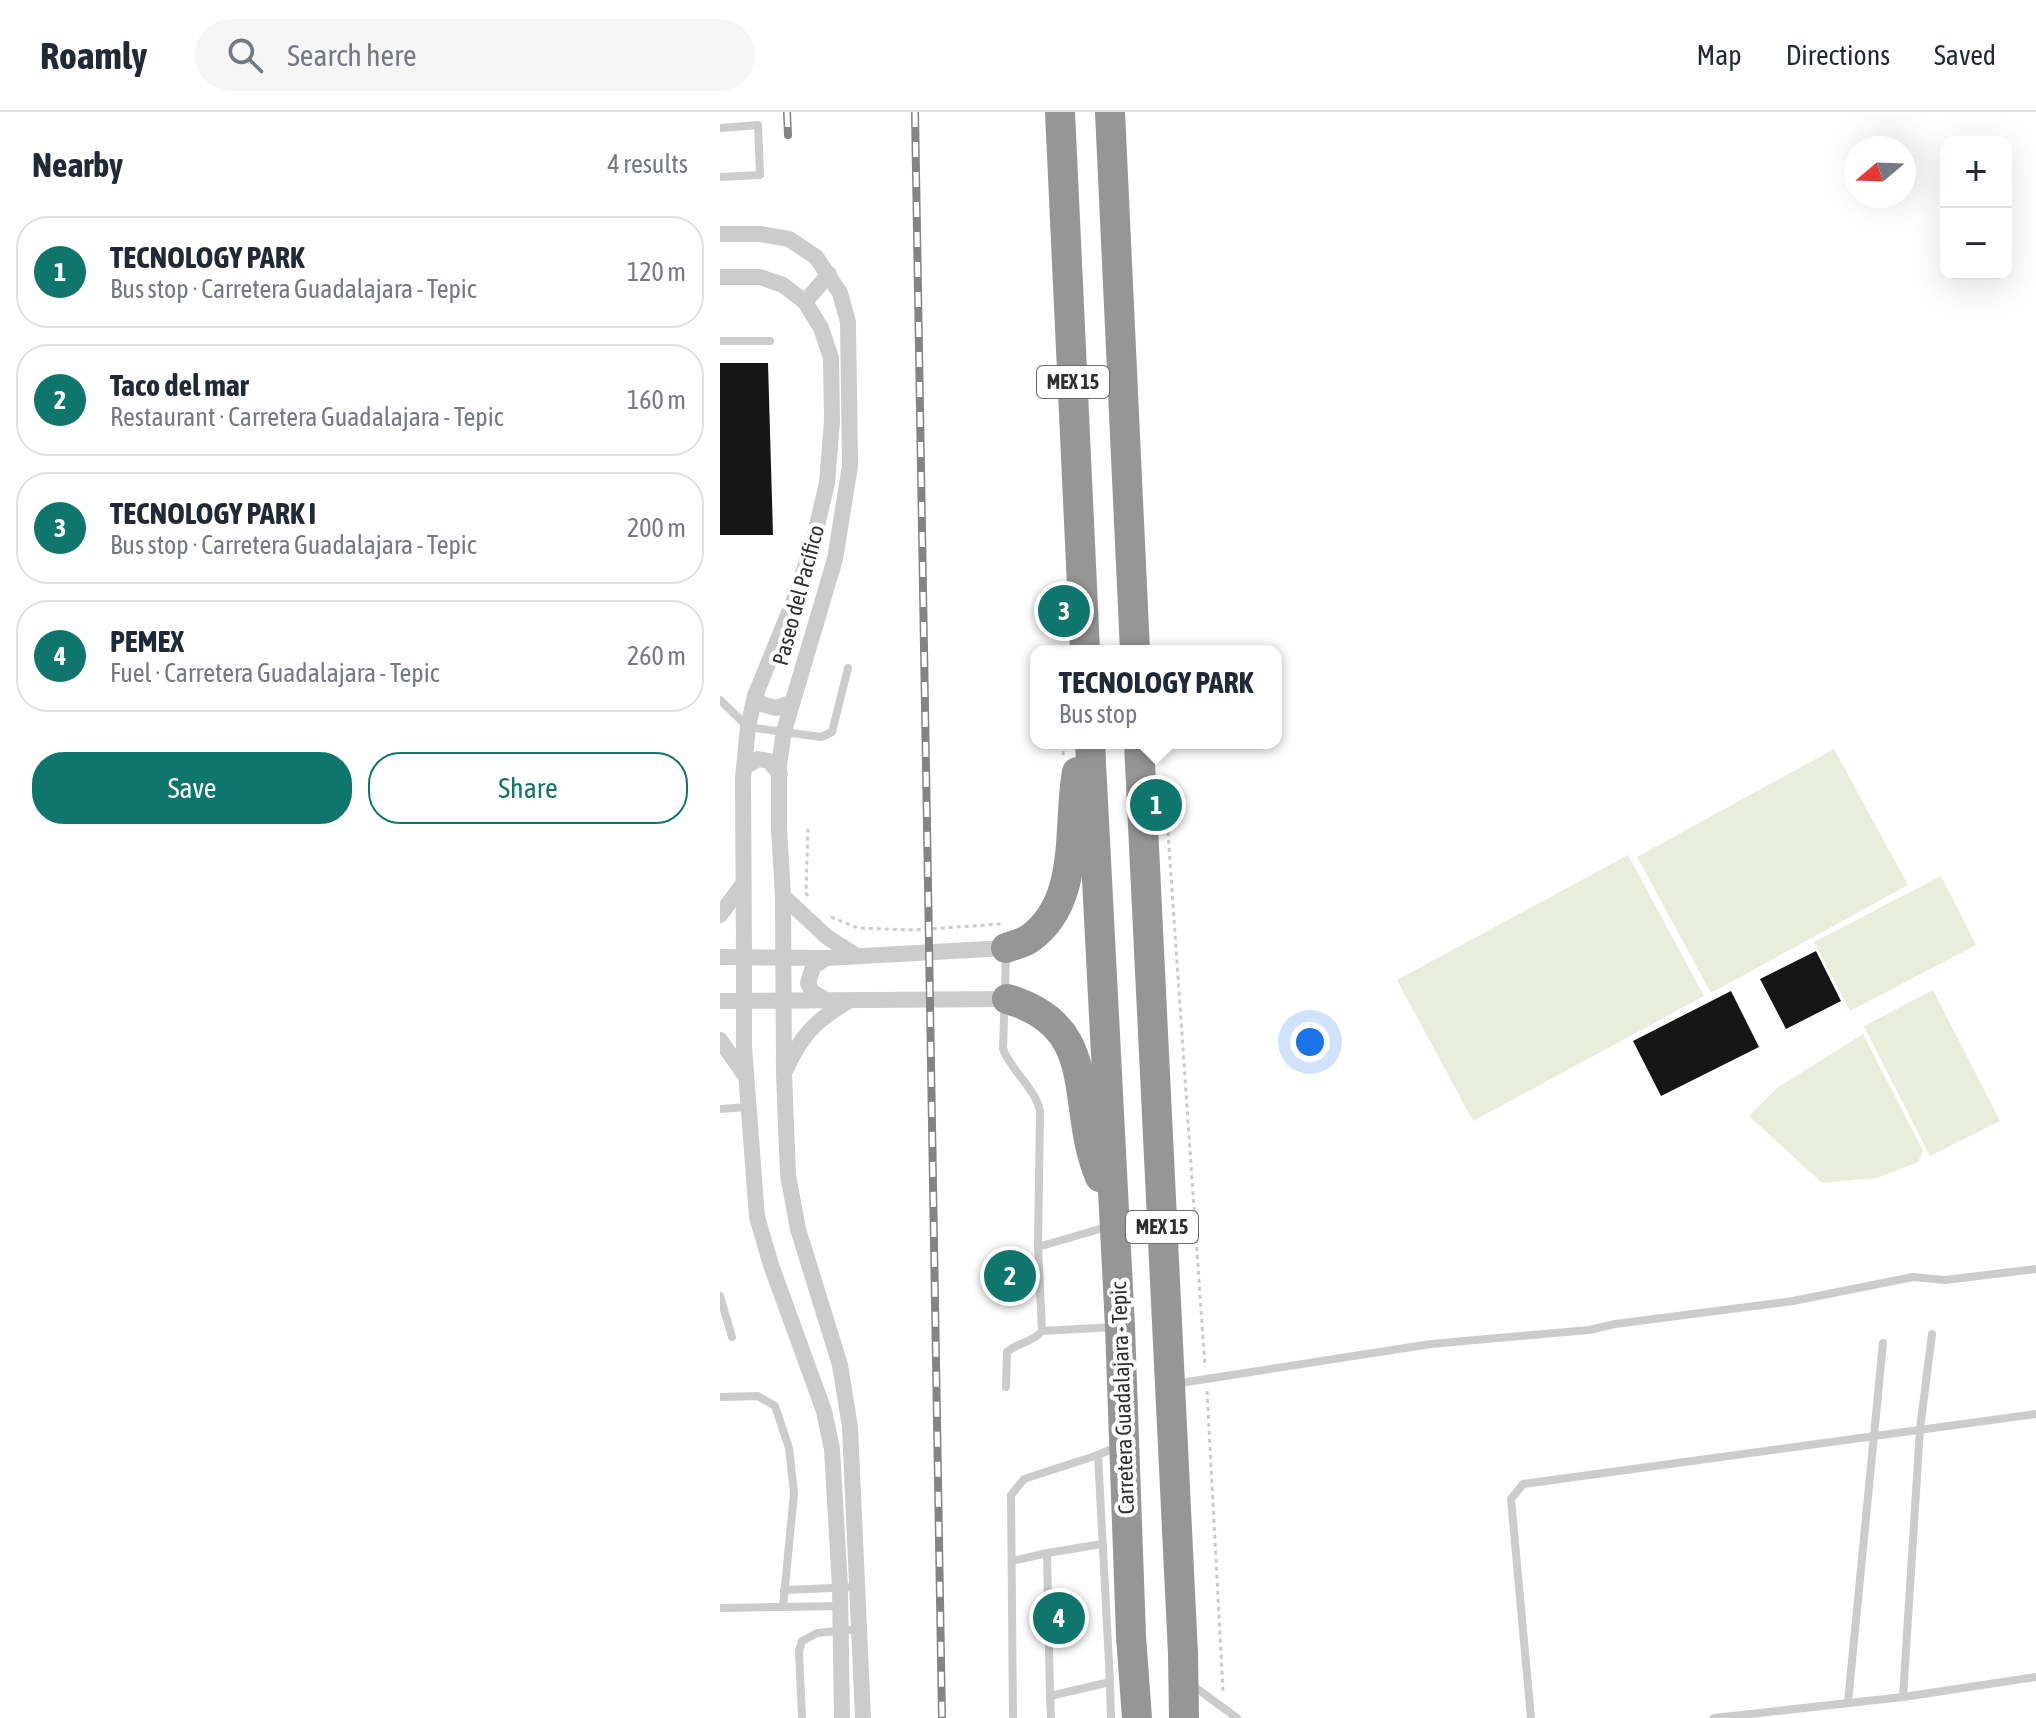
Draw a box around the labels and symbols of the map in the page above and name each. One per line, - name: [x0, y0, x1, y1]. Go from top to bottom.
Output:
- north arrow: [1844, 136, 1916, 208]
- road number: MEX 15: [1037, 366, 1109, 398]
- street label: Paseo del Pacífico: [767, 522, 829, 668]
- pin: 3: [1038, 581, 1090, 641]
- pin: 1: [1130, 775, 1182, 835]
- your location: [1290, 1022, 1330, 1062]
- road number: MEX 15: [1126, 1211, 1198, 1243]
- pin: 2: [984, 1246, 1036, 1306]
- street label: Carretera Guadalajara - Tepic: [1105, 1280, 1139, 1515]
- pin: 4: [1033, 1588, 1085, 1648]

